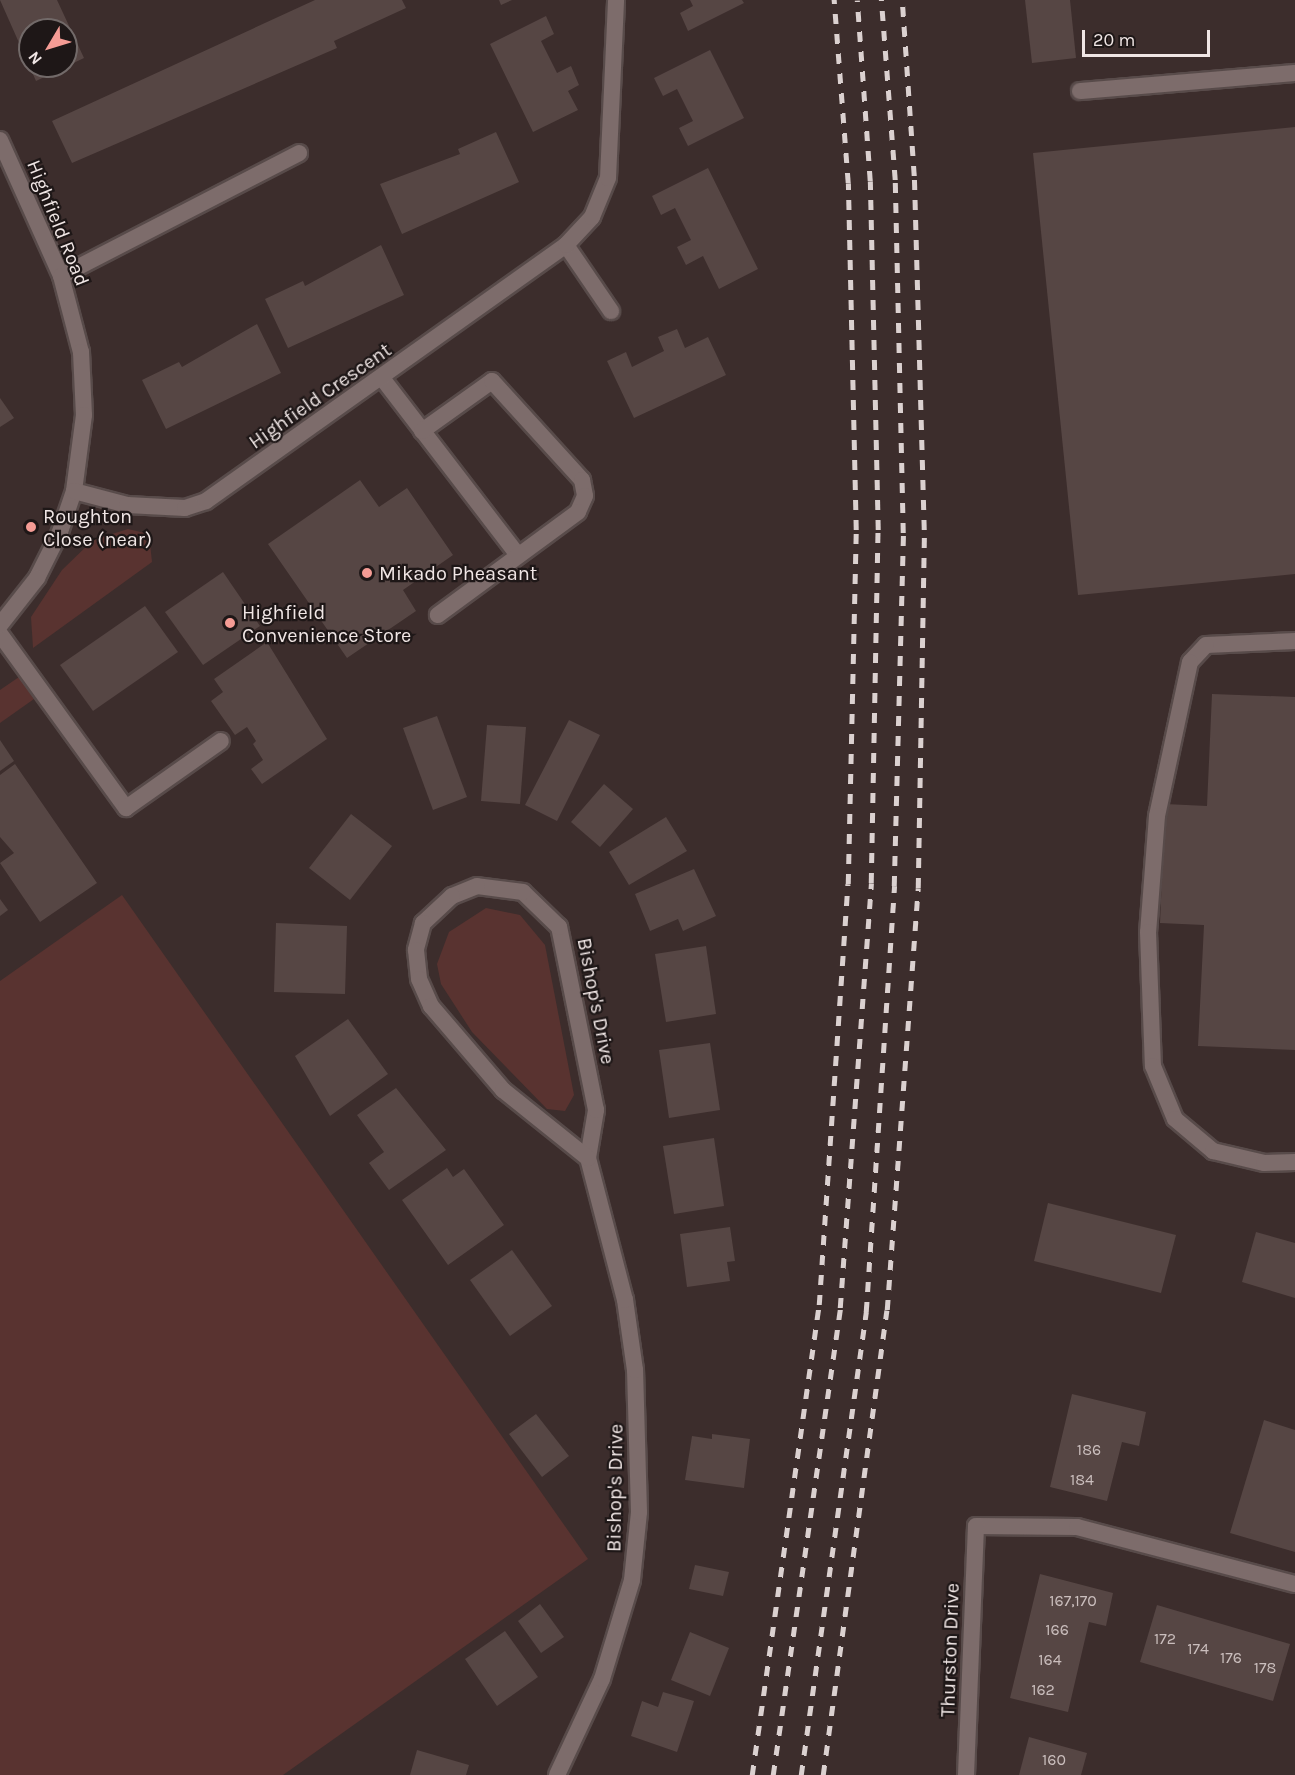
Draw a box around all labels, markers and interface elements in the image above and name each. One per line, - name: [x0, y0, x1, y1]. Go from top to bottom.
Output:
- north arrow: [18, 18, 78, 78]
- scale bar: [1085, 18, 1212, 56]
- text: 20 m: [1093, 29, 1135, 51]
- text: N: [24, 48, 46, 69]
- street label: Highfield Road: [22, 156, 94, 290]
- street label: Highfield Crescent: [244, 338, 396, 454]
- place label: Roughton Close (near): [43, 504, 152, 551]
- marker: Roughton Close (near): [24, 520, 38, 534]
- place label: Mikado Pheasant: [379, 561, 537, 585]
- marker: Mikado Pheasant: [360, 566, 374, 580]
- place label: Highfield Convenience Store: [242, 600, 411, 647]
- marker: Highfield Convenience Store: [223, 616, 237, 630]
- street label: Bishop's Drive: [572, 936, 620, 1066]
- street label: Bishop's Drive: [602, 1424, 628, 1552]
- house number: 186: [1077, 1440, 1101, 1460]
- house number: 184: [1070, 1470, 1094, 1490]
- street label: Thurston Drive: [936, 1583, 964, 1717]
- house number: 167,170: [1049, 1591, 1097, 1611]
- house number: 166: [1045, 1620, 1069, 1640]
- house number: 172: [1154, 1629, 1176, 1649]
- house number: 174: [1187, 1639, 1209, 1659]
- house number: 176: [1220, 1648, 1242, 1668]
- house number: 164: [1038, 1650, 1062, 1670]
- house number: 178: [1254, 1658, 1276, 1678]
- house number: 162: [1031, 1680, 1055, 1700]
- house number: 160: [1042, 1750, 1066, 1770]

